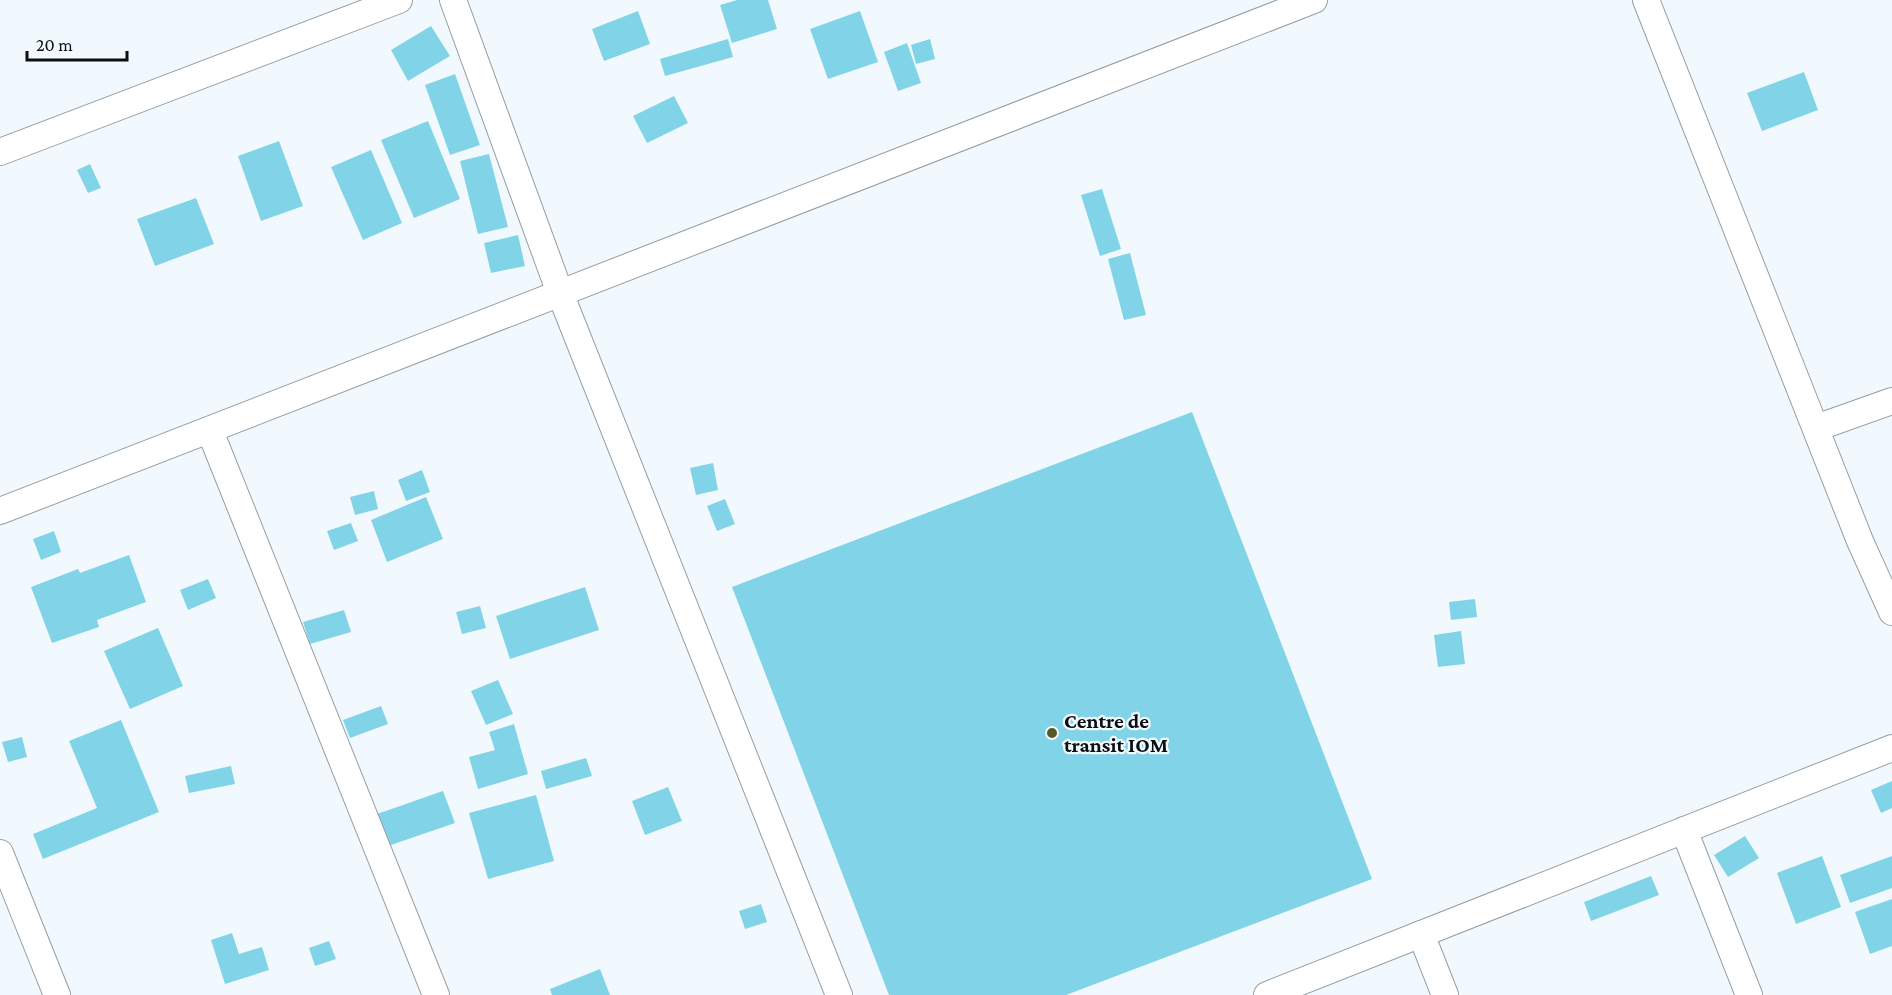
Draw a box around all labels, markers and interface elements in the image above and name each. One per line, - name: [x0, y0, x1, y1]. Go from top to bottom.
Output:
- scale bar: [27, 24, 128, 62]
- text: 20 m: [36, 35, 73, 55]
- place label: Centre de transit IOM: [1064, 709, 1168, 757]
- marker: Centre de transit IOM: [1045, 726, 1059, 740]

